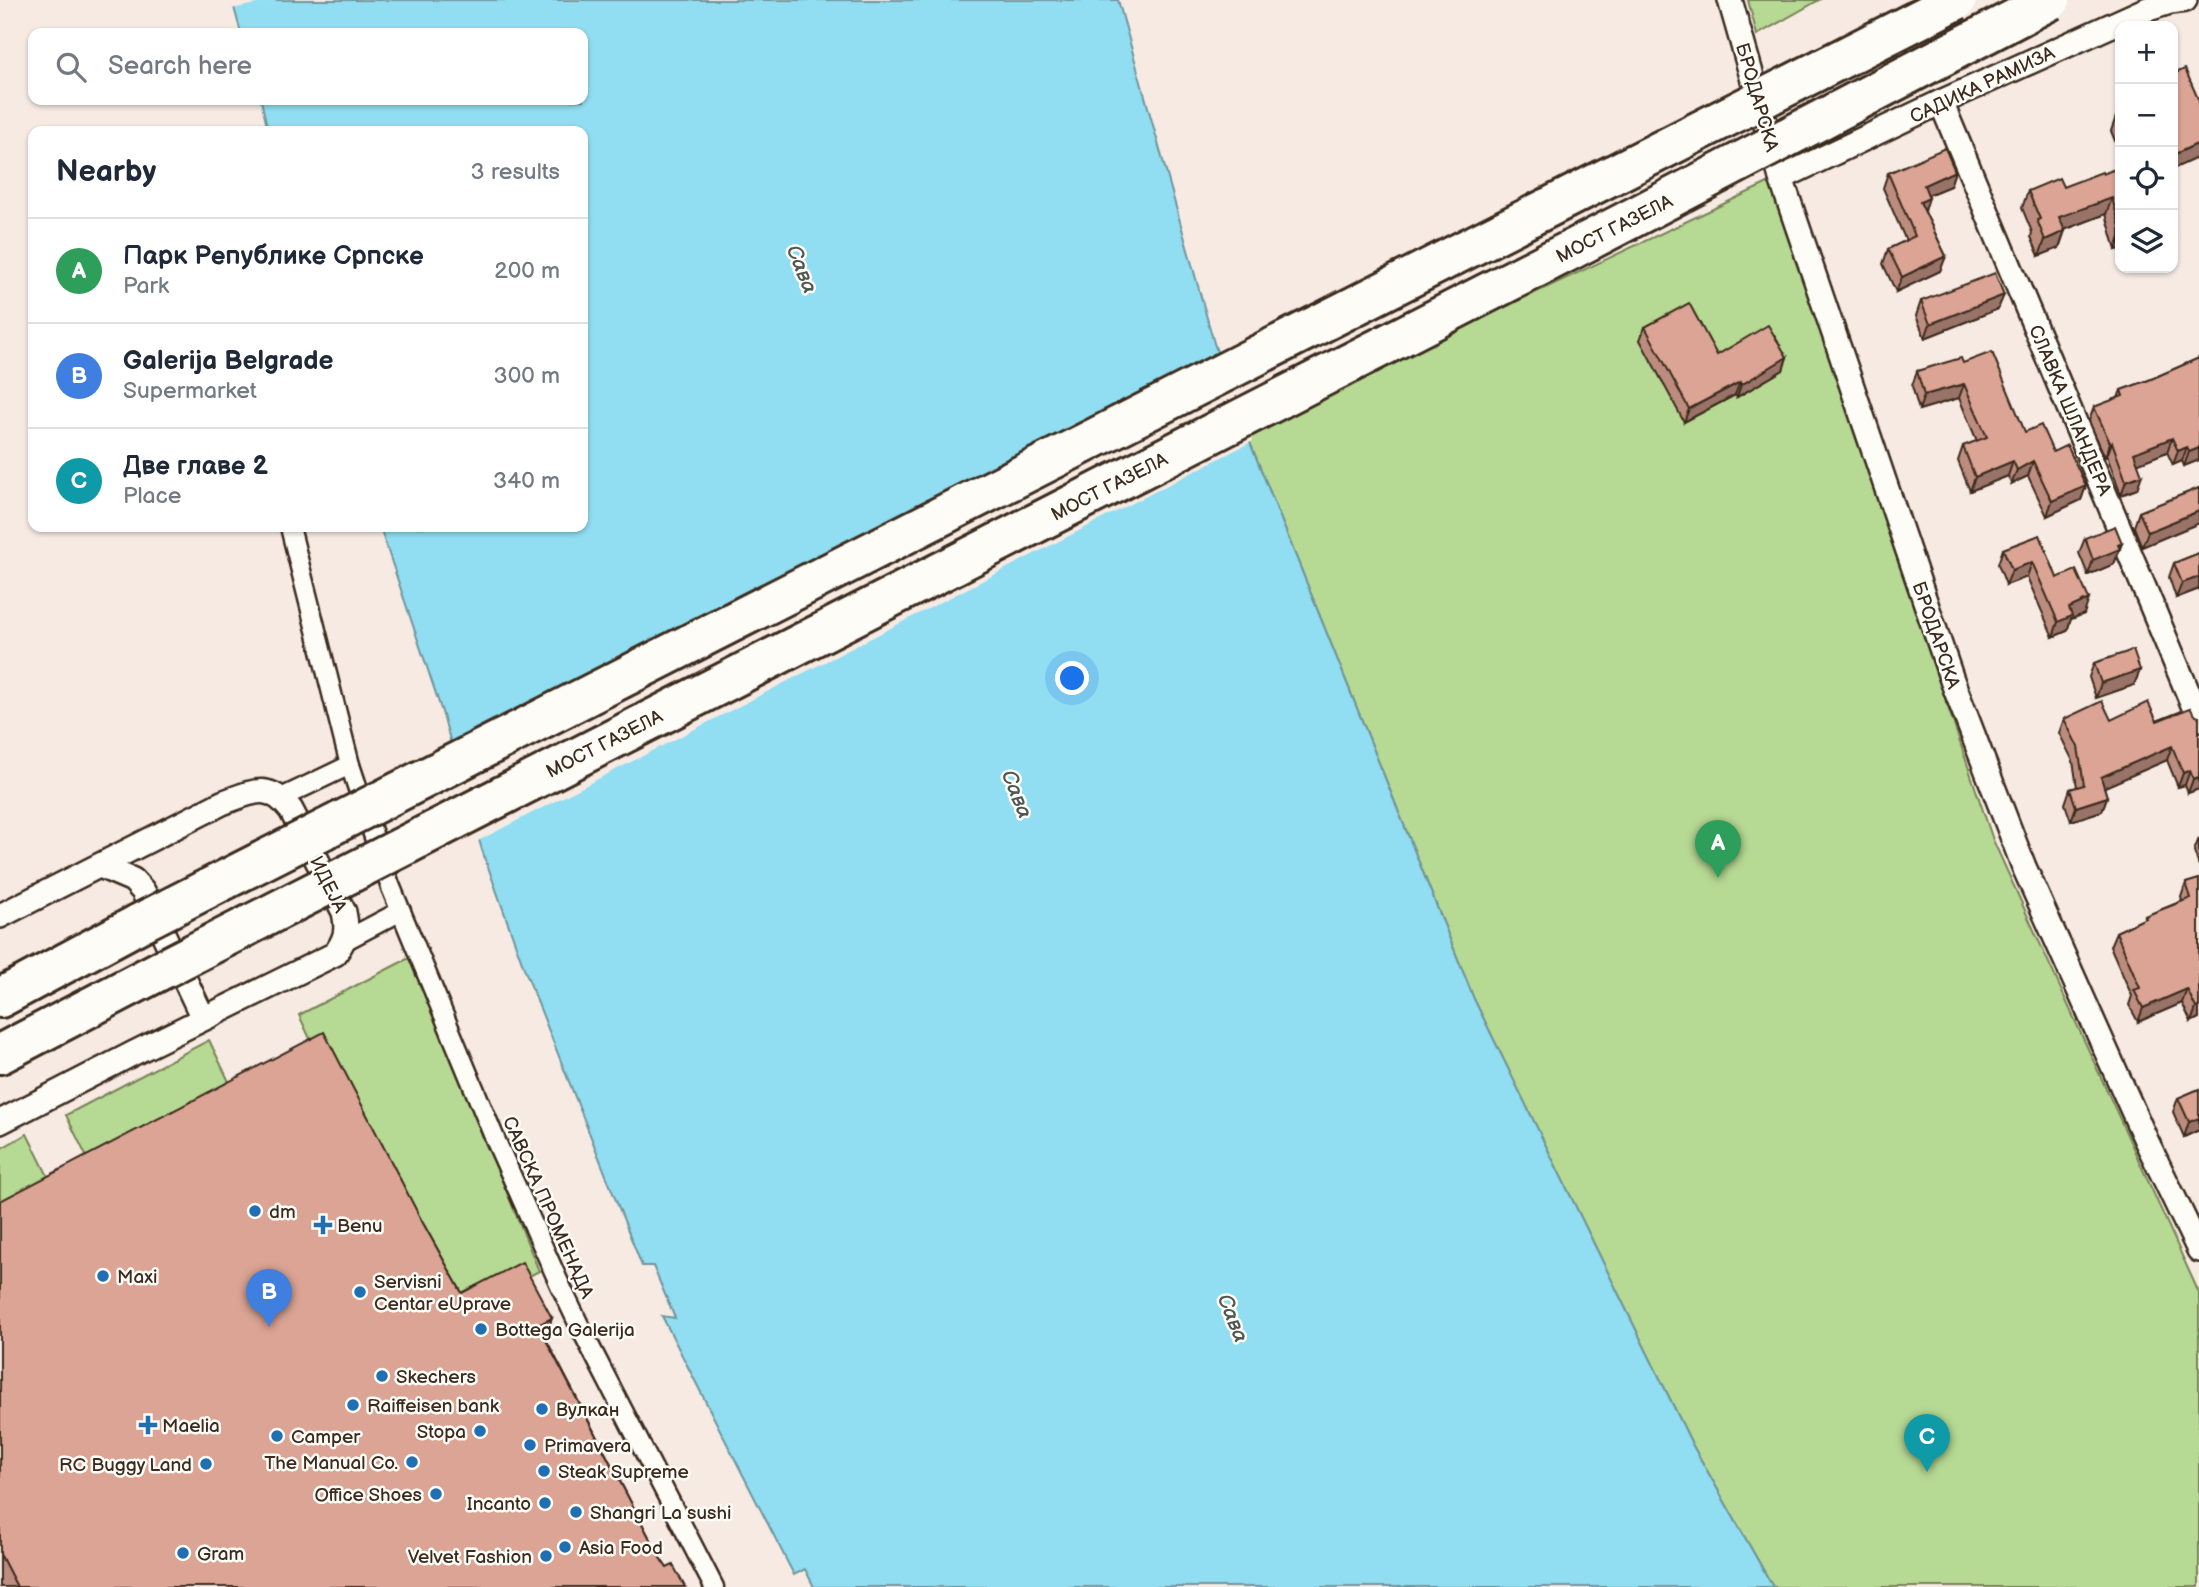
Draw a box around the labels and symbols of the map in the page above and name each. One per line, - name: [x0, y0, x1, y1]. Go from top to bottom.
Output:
- street label: БРОДАРСКА: [1730, 40, 1783, 155]
- street label: САДИКА РАМИЗА: [1907, 42, 2059, 129]
- street label: МОСТ ГАЗЕЛА: [1553, 190, 1677, 269]
- water label: Сава: [781, 241, 823, 297]
- street label: СЛАВКА ШЛАНДЕРА: [2023, 322, 2116, 500]
- street label: МОСТ ГАЗЕЛА: [1048, 448, 1172, 527]
- street label: БРОДАРСКА: [1906, 579, 1965, 693]
- your location: [1055, 661, 1089, 695]
- street label: МОСТ ГАЗЕЛА: [543, 705, 667, 784]
- water label: Сава: [996, 766, 1038, 822]
- pin: A: [1695, 820, 1741, 878]
- street label: ИДЕЈА: [304, 852, 351, 917]
- street label: САВСКА ПРОМЕНАДА: [497, 1113, 598, 1303]
- place label: dm: [269, 1201, 296, 1224]
- marker: dm: [247, 1203, 263, 1219]
- place label: Benu: [337, 1215, 383, 1238]
- marker: Benu: [315, 1217, 331, 1233]
- place label: Maxi: [117, 1266, 158, 1289]
- marker: Maxi: [95, 1268, 111, 1284]
- pin: B: [246, 1269, 292, 1327]
- place label: Servisni Centar eUprave: [374, 1271, 511, 1316]
- marker: Servisni Centar eUprave: [352, 1284, 368, 1300]
- water label: Сава: [1212, 1290, 1254, 1346]
- place label: Bottega Galerija: [495, 1319, 635, 1342]
- marker: Bottega Galerija: [473, 1321, 489, 1337]
- place label: Skechers: [396, 1366, 476, 1389]
- marker: Skechers: [374, 1368, 390, 1384]
- place label: Raiffeisen bank: [367, 1395, 500, 1418]
- marker: Raiffeisen bank: [345, 1397, 361, 1413]
- place label: Вулкан: [556, 1399, 619, 1422]
- marker: Вулкан: [534, 1401, 550, 1417]
- pin: C: [1904, 1414, 1950, 1472]
- place label: Maelia: [162, 1415, 220, 1438]
- marker: Maelia: [140, 1417, 156, 1433]
- place label: Stopa: [417, 1421, 466, 1444]
- marker: Stopa: [472, 1423, 488, 1439]
- place label: Camper: [291, 1426, 361, 1449]
- marker: Camper: [269, 1428, 285, 1444]
- place label: Primavera: [544, 1435, 631, 1458]
- marker: Primavera: [522, 1437, 538, 1453]
- place label: The Manual Co.: [264, 1452, 398, 1475]
- place label: RC Buggy Land: [59, 1454, 192, 1477]
- marker: The Manual Co.: [404, 1454, 420, 1470]
- marker: RC Buggy Land: [198, 1456, 214, 1472]
- place label: Steak Supreme: [558, 1461, 689, 1484]
- marker: Steak Supreme: [536, 1463, 552, 1479]
- place label: Office Shoes: [314, 1484, 422, 1507]
- marker: Office Shoes: [428, 1486, 444, 1502]
- place label: Incanto: [467, 1493, 531, 1516]
- marker: Incanto: [537, 1495, 553, 1511]
- place label: Shangri La sushi: [590, 1502, 731, 1525]
- marker: Shangri La sushi: [568, 1504, 584, 1520]
- place label: Asia Food: [579, 1537, 663, 1560]
- marker: Asia Food: [557, 1539, 573, 1555]
- place label: Gram: [197, 1543, 244, 1566]
- marker: Gram: [175, 1545, 191, 1561]
- place label: Velvet Fashion: [408, 1546, 532, 1569]
- marker: Velvet Fashion: [538, 1548, 554, 1564]

